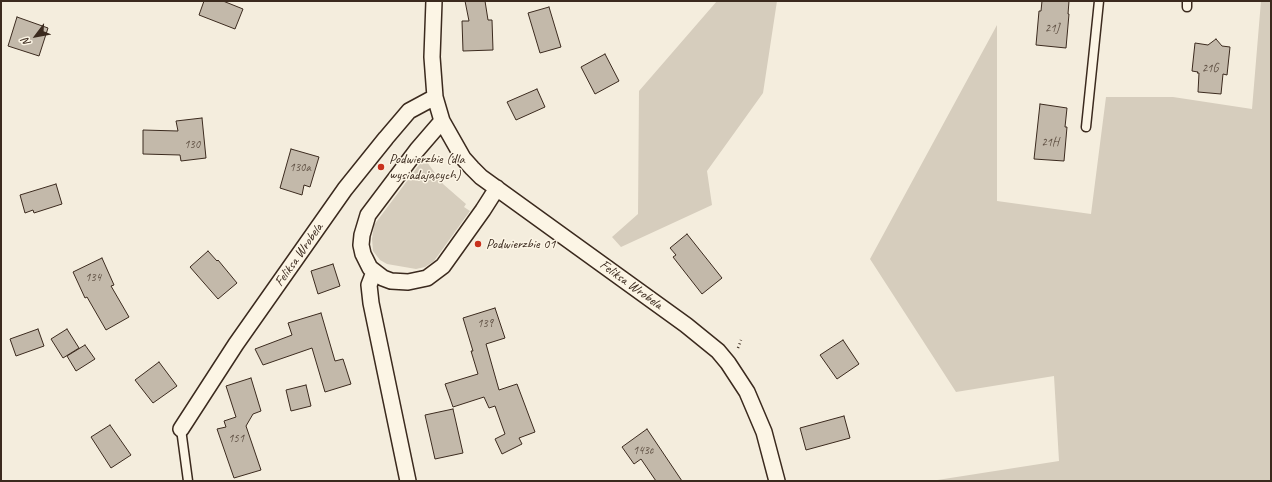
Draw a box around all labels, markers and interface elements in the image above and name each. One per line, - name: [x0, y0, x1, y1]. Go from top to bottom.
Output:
- north arrow: [16, 16, 56, 56]
- house number: 21J: [1045, 22, 1059, 36]
- text: N: [18, 36, 34, 49]
- house number: 21G: [1202, 62, 1218, 76]
- house number: 21H: [1041, 136, 1059, 150]
- house number: 130: [184, 138, 200, 152]
- place label: Podwierzbie (dla wysiadających): [389, 151, 465, 184]
- house number: 130a: [289, 161, 311, 175]
- marker: Podwierzbie (dla wysiadających): [376, 162, 386, 172]
- street label: Feliksa Wrobela: [271, 220, 327, 290]
- place label: Podwierzbie 01: [486, 236, 556, 252]
- marker: Podwierzbie 01: [473, 239, 483, 249]
- street label: Feliksa Wrobela: [596, 257, 666, 313]
- house number: 134: [85, 271, 101, 285]
- house number: 139: [477, 317, 493, 331]
- house number: 151: [228, 432, 244, 446]
- house number: 143c: [633, 444, 653, 458]

